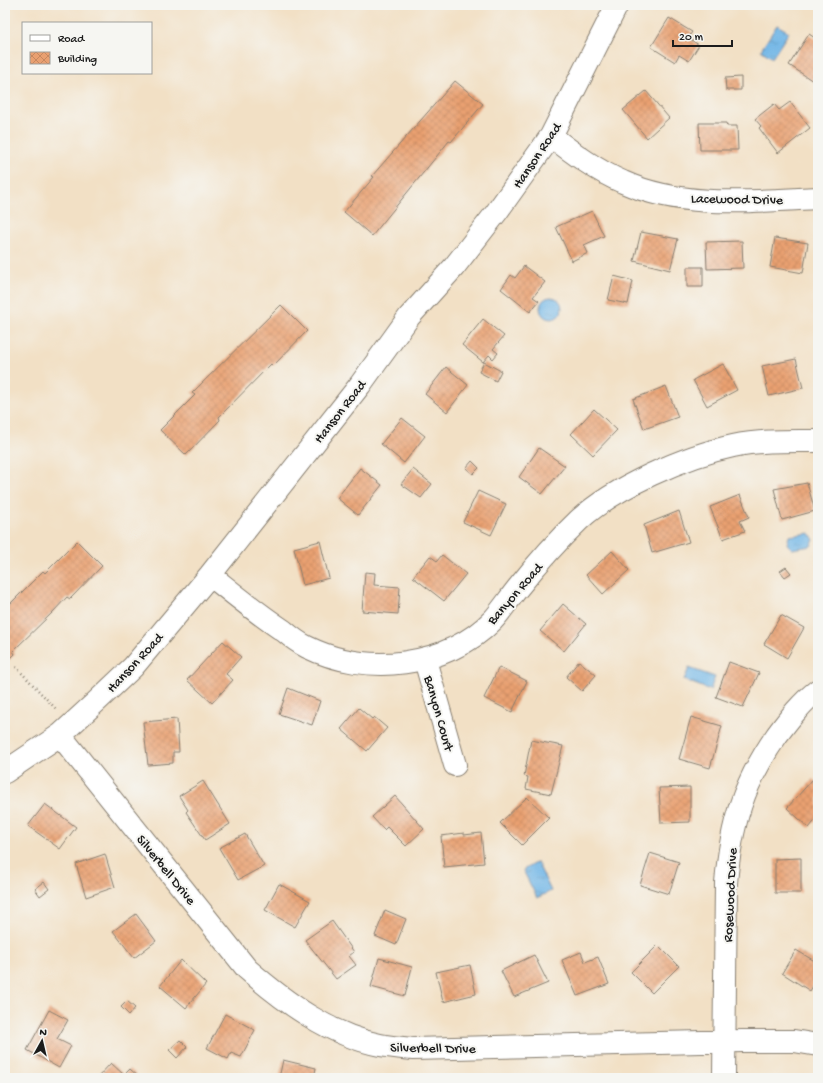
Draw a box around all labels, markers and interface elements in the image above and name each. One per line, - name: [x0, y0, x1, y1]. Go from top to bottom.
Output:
- legend: [22, 22, 152, 74]
- scale bar: [673, 22, 732, 48]
- text: 20 m: [679, 31, 704, 45]
- text: Road: [58, 33, 85, 47]
- text: Building: [57, 53, 97, 67]
- street label: Hanson Road: [510, 119, 567, 192]
- street label: Lacewood Drive: [691, 191, 784, 210]
- street label: Hanson Road: [311, 376, 372, 447]
- street label: Banyon Road: [484, 559, 548, 630]
- street label: Hanson Road: [104, 629, 169, 697]
- street label: Banyon Court: [418, 673, 457, 755]
- street label: Silverbell Drive: [132, 832, 199, 910]
- street label: Rosewood Drive: [721, 847, 742, 943]
- north arrow: [22, 1021, 62, 1061]
- text: N: [39, 1027, 48, 1040]
- street label: Silverbell Drive: [390, 1040, 477, 1059]

